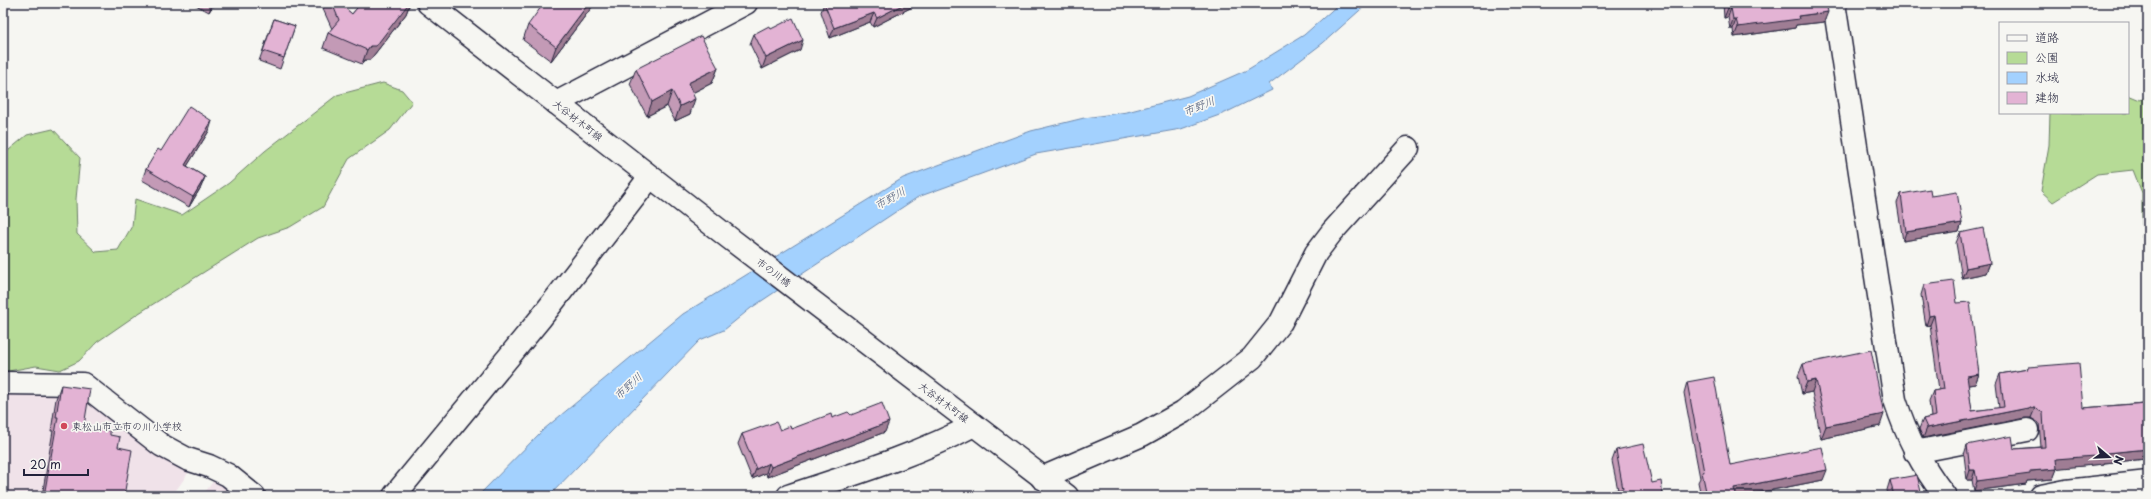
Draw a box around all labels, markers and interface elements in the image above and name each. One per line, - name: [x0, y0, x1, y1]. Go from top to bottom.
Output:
- legend: [1999, 22, 2129, 114]
- text: 道路: [2035, 28, 2059, 46]
- text: 公園: [2035, 48, 2059, 66]
- text: 水域: [2035, 68, 2059, 86]
- text: 建物: [2035, 88, 2059, 106]
- water label: 市野川: [1180, 91, 1217, 120]
- street label: 大谷材木町線: [550, 95, 607, 144]
- water label: 市野川: [871, 182, 908, 213]
- street label: 市の川橋: [754, 254, 795, 290]
- water label: 市野川: [610, 368, 646, 403]
- street label: 大谷材木町線: [916, 378, 973, 426]
- place label: 東松山市立市の川小学校: [72, 418, 182, 433]
- marker: 東松山市立市の川小学校: [59, 421, 69, 431]
- north arrow: [2089, 437, 2129, 477]
- scale bar: [24, 451, 88, 477]
- text: N: [2109, 454, 2128, 468]
- text: 20 m: [30, 455, 61, 473]

